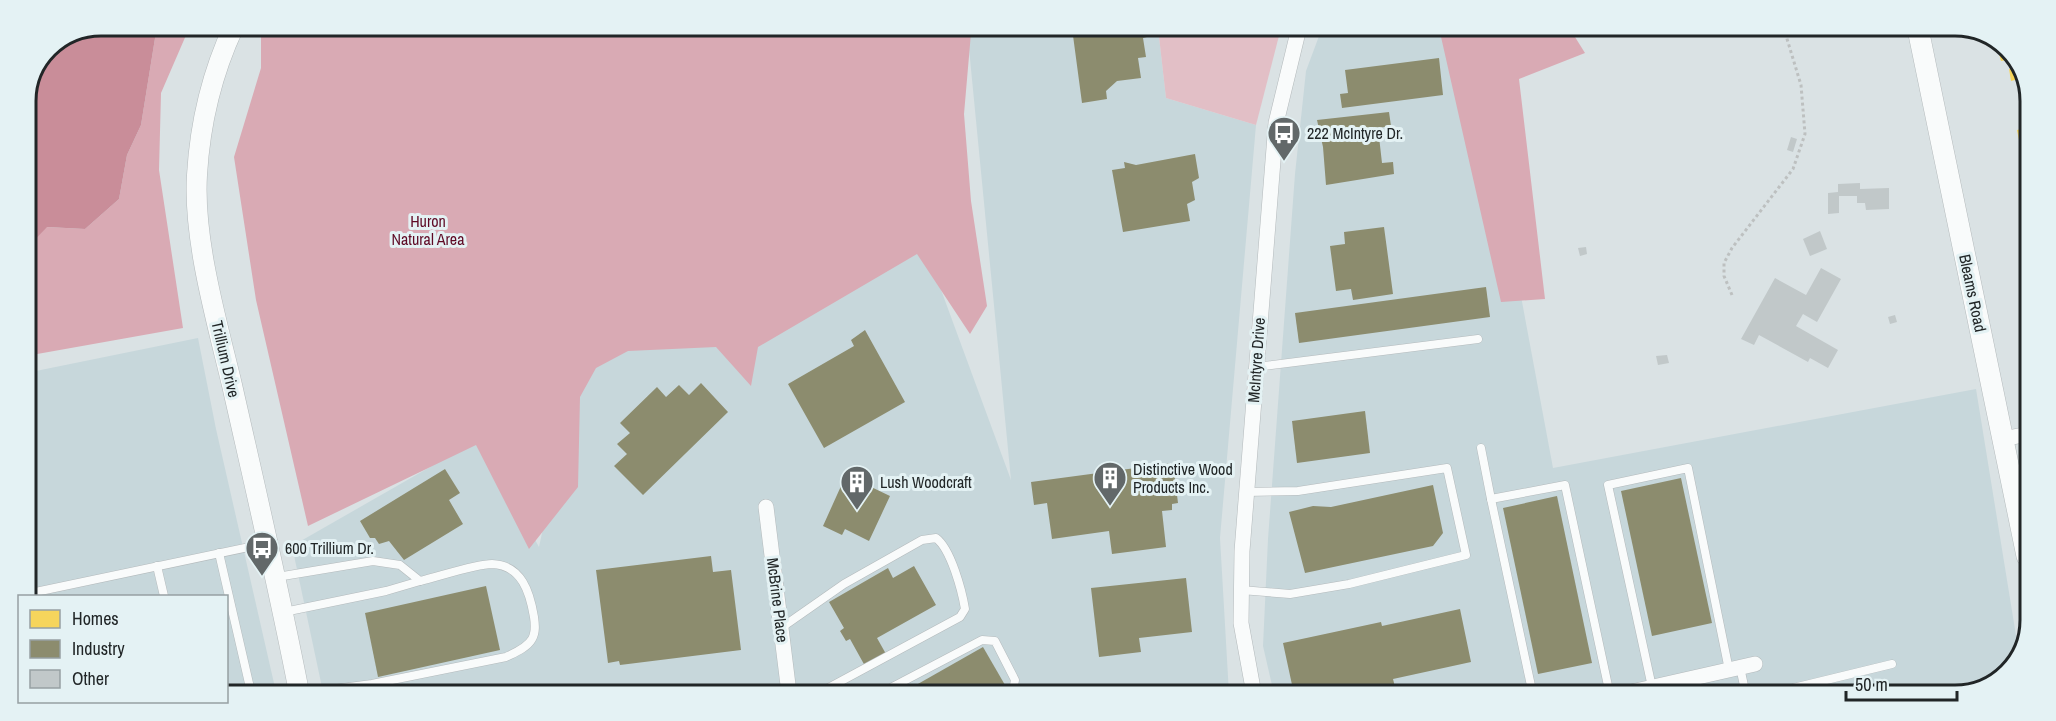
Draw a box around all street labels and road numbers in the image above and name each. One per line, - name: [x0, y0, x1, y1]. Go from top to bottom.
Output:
- street label: Bleams Road: [1954, 252, 1992, 334]
- street label: McIntyre Drive: [1242, 317, 1270, 403]
- street label: Trillium Drive: [206, 318, 246, 400]
- street label: McBrine Place: [762, 556, 794, 644]

